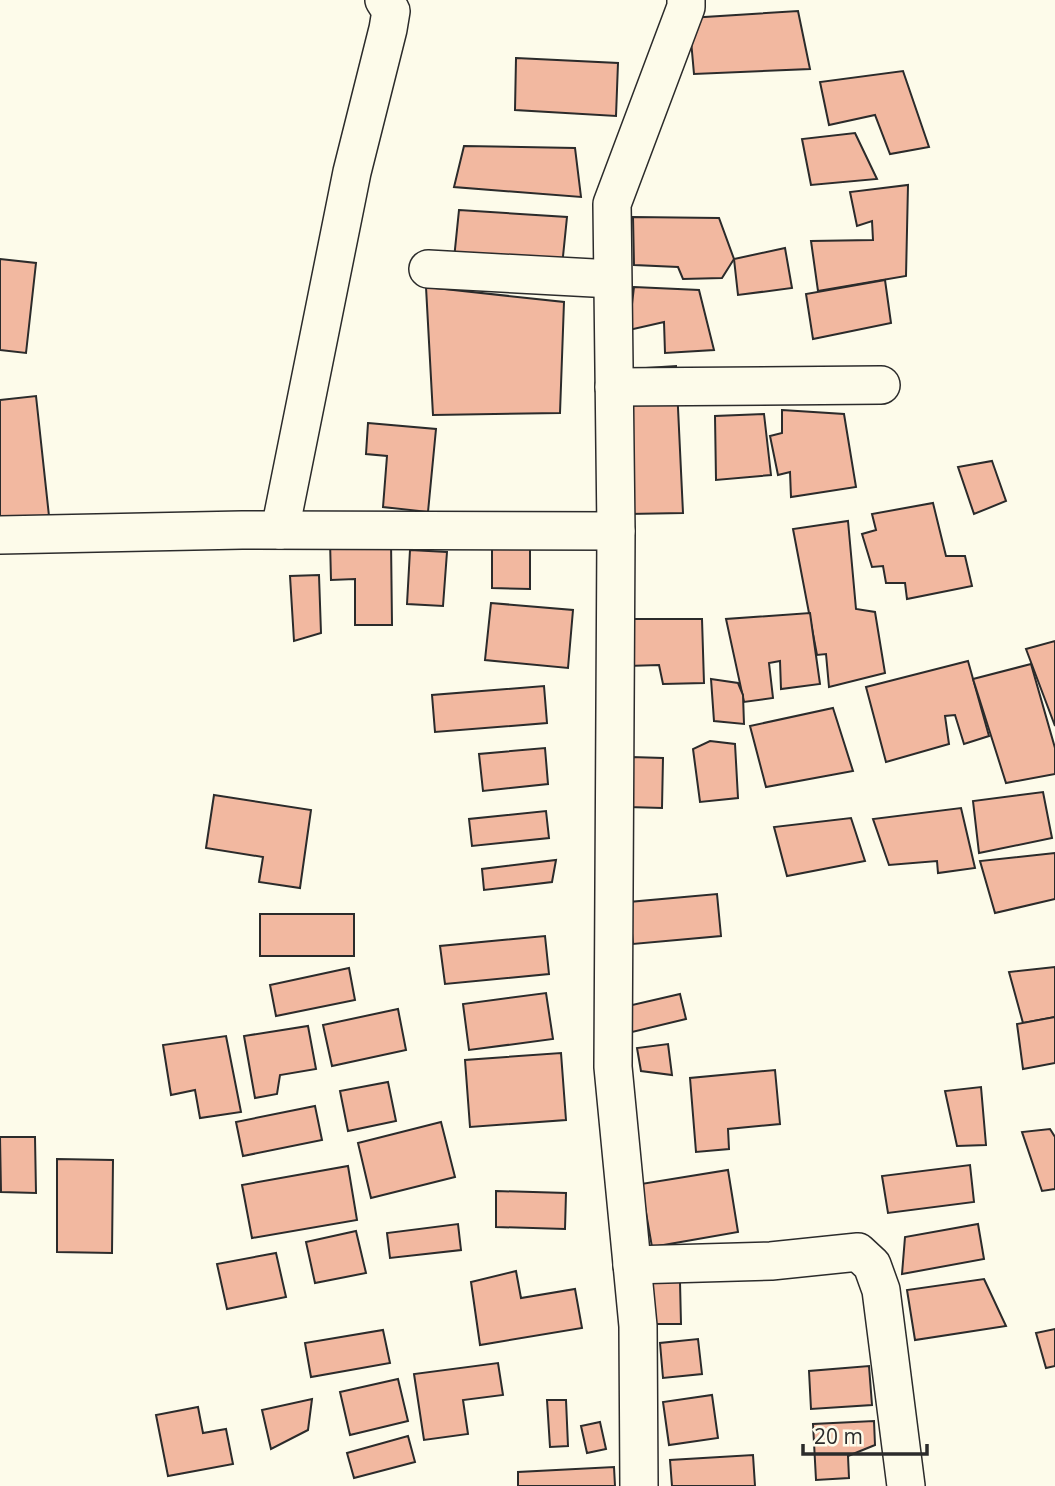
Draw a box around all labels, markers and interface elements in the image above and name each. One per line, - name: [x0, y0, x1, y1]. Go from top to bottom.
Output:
- scale bar: [803, 1412, 927, 1456]
- text: 20 m: [814, 1422, 863, 1450]

